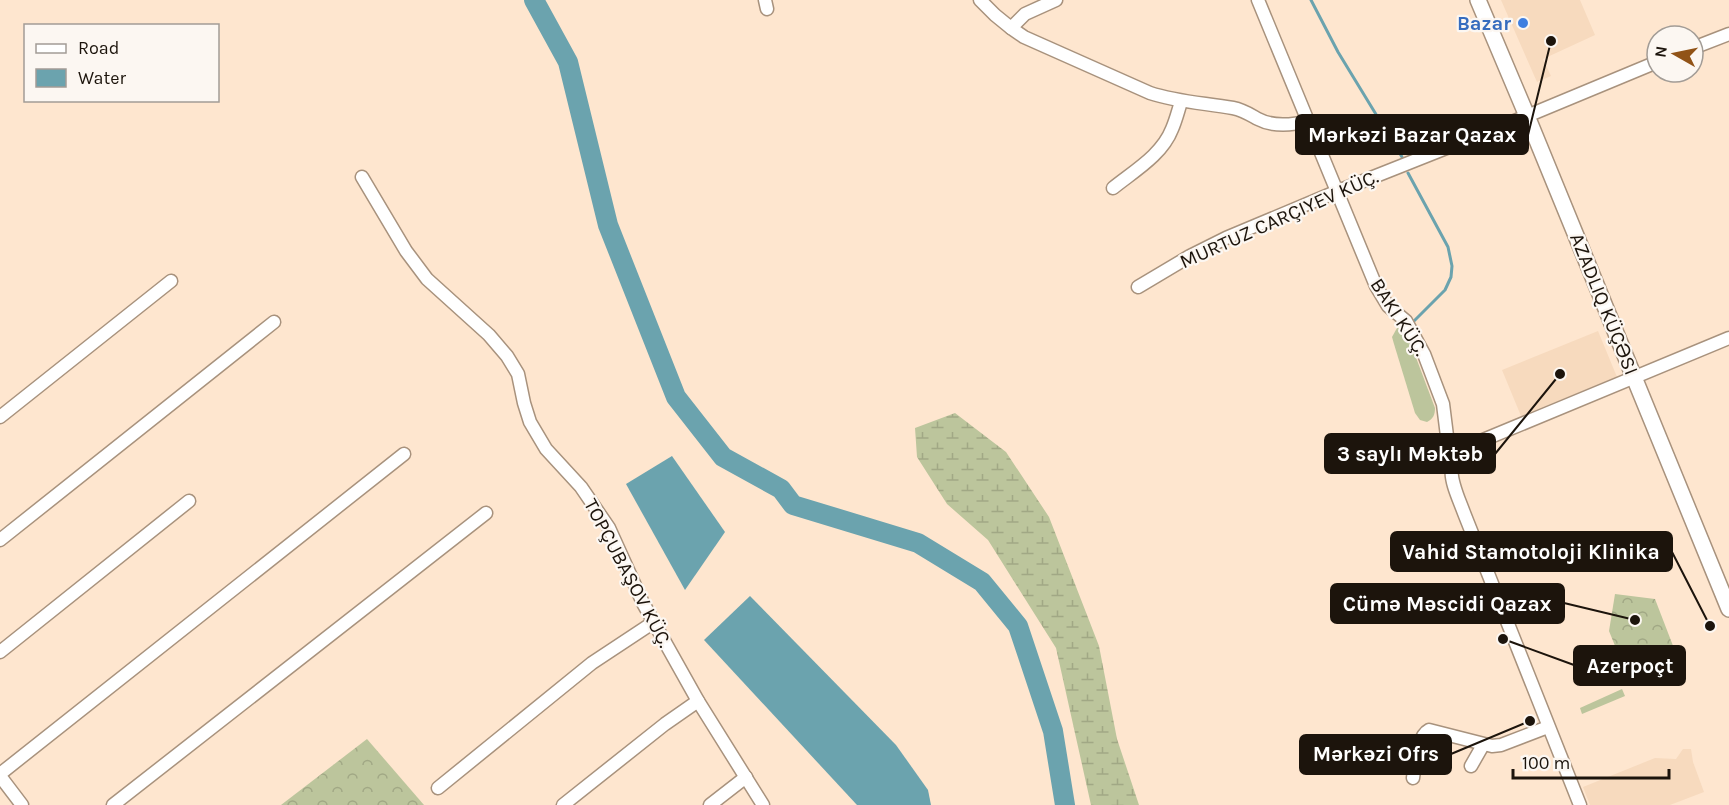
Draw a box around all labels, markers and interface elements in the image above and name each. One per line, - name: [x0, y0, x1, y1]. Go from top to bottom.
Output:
- place label: Bazar: [1457, 12, 1511, 35]
- marker: Bazar: [1516, 16, 1530, 30]
- legend: [24, 24, 219, 102]
- north arrow: [1645, 24, 1705, 84]
- text: Road: [78, 37, 119, 59]
- text: N: [1650, 45, 1671, 59]
- text: Water: [78, 67, 126, 89]
- callout: Mərkəzi Bazar Qazax: [1296, 115, 1528, 154]
- text: Mərkəzi Bazar Qazax: [1308, 123, 1516, 147]
- street label: MURTUZ CARÇIYEV KÜÇ.: [1176, 165, 1382, 273]
- street label: AZADLIQ KÜÇƏSI: [1565, 230, 1643, 378]
- street label: BAKI KÜÇ.: [1366, 274, 1432, 360]
- callout: 3 saylı Məktəb: [1325, 434, 1495, 473]
- text: 3 saylı Məktəb: [1337, 442, 1483, 466]
- street label: TOPÇUBAŞOV KÜÇ.: [579, 495, 677, 651]
- callout: Vahid Stamotoloji Klinika: [1391, 532, 1672, 571]
- text: Vahid Stamotoloji Klinika: [1402, 540, 1660, 564]
- callout: Cümə Məscidi Qazax: [1331, 584, 1564, 623]
- text: Cümə Məscidi Qazax: [1343, 592, 1552, 616]
- callout: Azerpoçt: [1574, 646, 1685, 685]
- text: Azerpoçt: [1586, 654, 1674, 678]
- callout: Mərkəzi Ofrs: [1300, 735, 1451, 774]
- text: Mərkəzi Ofrs: [1313, 742, 1439, 766]
- scale bar: [1513, 742, 1669, 780]
- text: 100 m: [1522, 752, 1570, 774]

